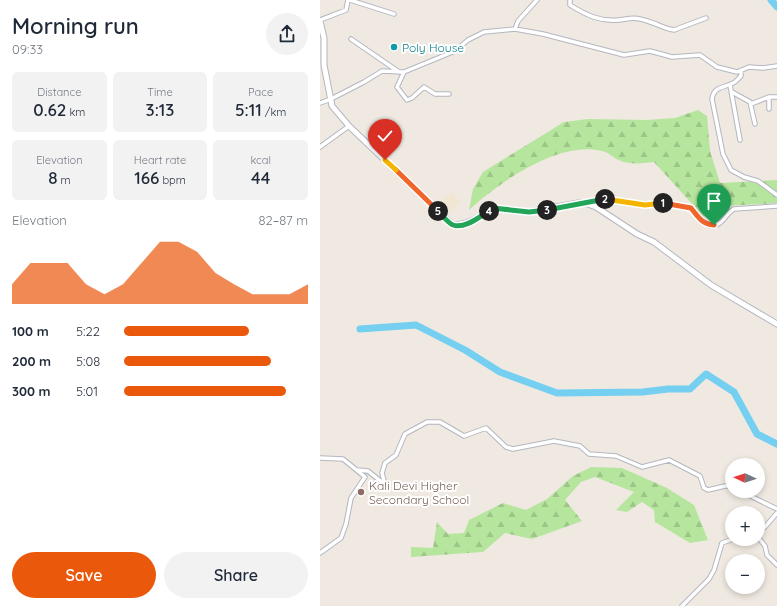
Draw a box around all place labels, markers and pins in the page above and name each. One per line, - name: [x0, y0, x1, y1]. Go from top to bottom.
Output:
- place label: Poly House: [402, 40, 464, 55]
- marker: Poly House: [389, 42, 399, 52]
- pin: [368, 119, 402, 160]
- pin: [697, 184, 731, 225]
- pin: 2: [595, 189, 615, 209]
- pin: 1: [653, 193, 673, 213]
- pin: 3: [537, 200, 557, 220]
- pin: 5: [428, 201, 448, 221]
- pin: 4: [479, 201, 499, 221]
- place label: Kali Devi Higher Secondary School: [369, 478, 469, 507]
- marker: Kali Devi Higher Secondary School: [356, 487, 366, 497]

